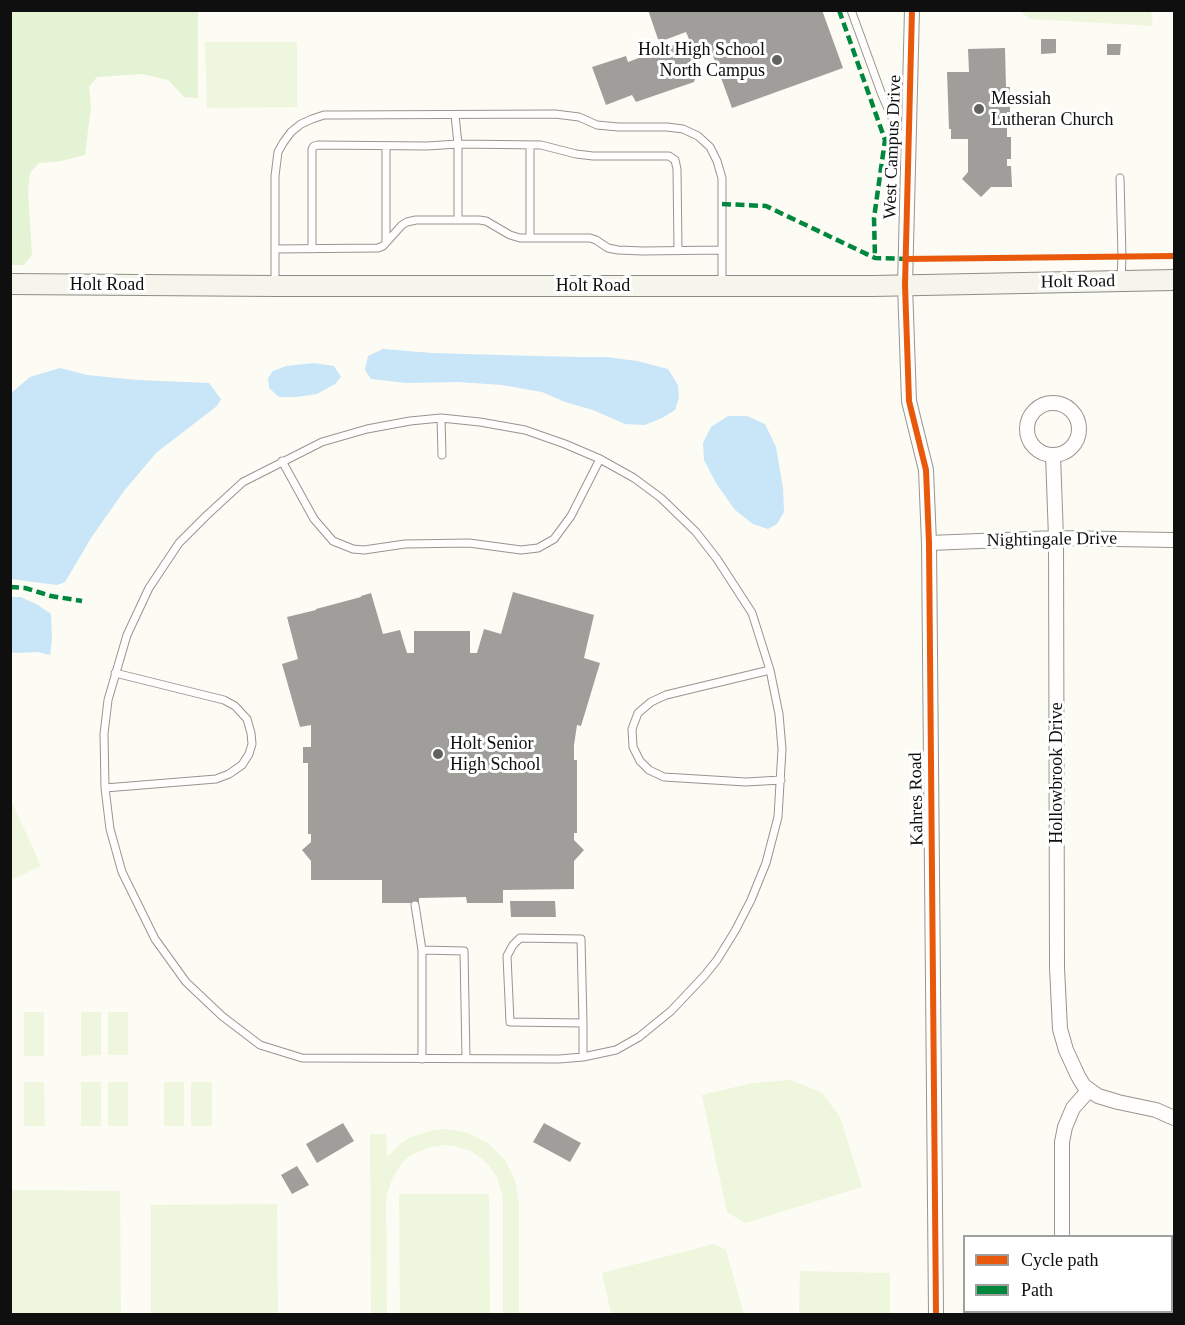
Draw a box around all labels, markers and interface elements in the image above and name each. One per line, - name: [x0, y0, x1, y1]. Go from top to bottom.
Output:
- place label: Holt High School North Campus: [638, 39, 765, 82]
- marker: Holt High School North Campus: [770, 53, 784, 67]
- street label: West Campus Drive: [880, 74, 906, 220]
- place label: Messiah Lutheran Church: [991, 88, 1113, 130]
- marker: Messiah Lutheran Church: [972, 102, 986, 116]
- street label: Holt Road: [1041, 271, 1115, 293]
- street label: Holt Road: [70, 274, 144, 296]
- street label: Holt Road: [556, 275, 630, 297]
- street label: Nightingale Drive: [987, 528, 1117, 552]
- street label: Hollowbrook Drive: [1046, 702, 1068, 844]
- place label: Holt Senior High School: [450, 733, 541, 776]
- marker: Holt Senior High School: [431, 747, 445, 761]
- street label: Kahres Road: [905, 752, 929, 846]
- legend: [963, 1235, 1173, 1313]
- text: Cycle path: [1021, 1250, 1098, 1270]
- text: Path: [1021, 1280, 1053, 1300]

